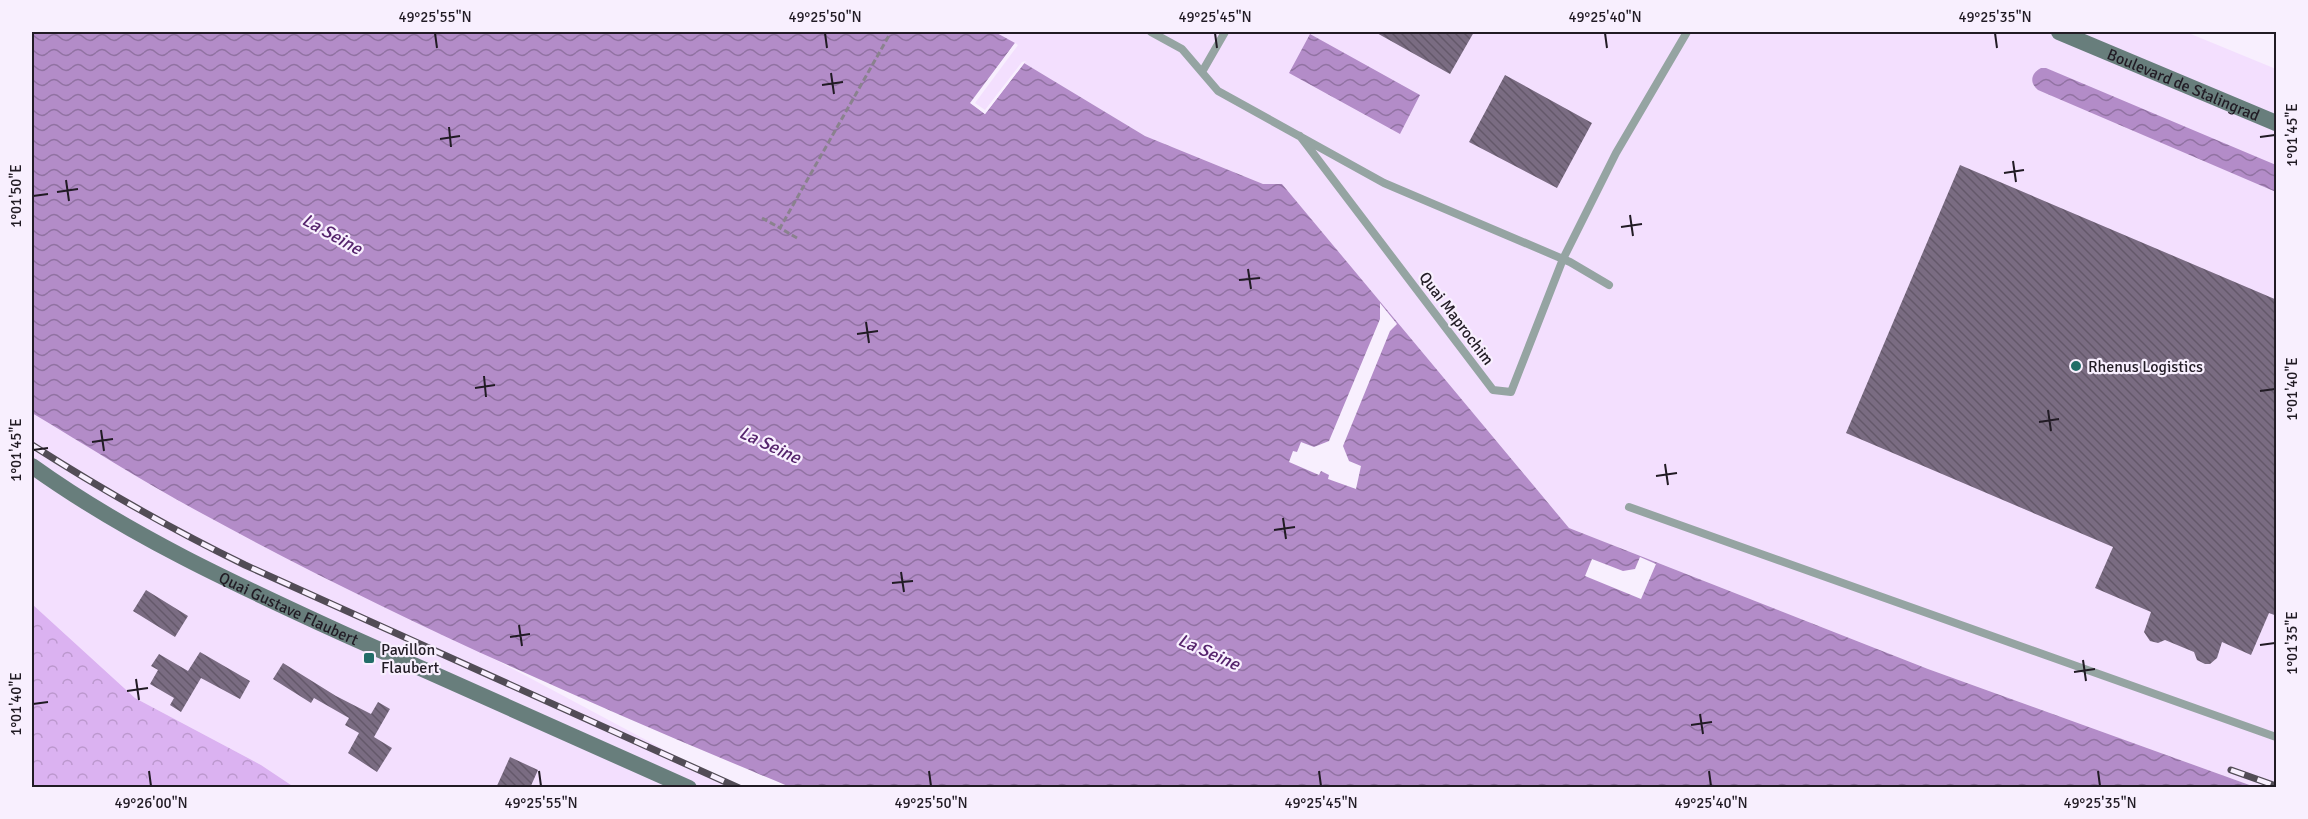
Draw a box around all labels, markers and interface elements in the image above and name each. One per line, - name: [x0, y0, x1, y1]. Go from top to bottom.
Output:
- text: 49°25'55"N: [398, 8, 472, 26]
- text: 49°25'50"N: [788, 8, 862, 26]
- text: 49°25'45"N: [1178, 8, 1252, 26]
- text: 49°25'40"N: [1568, 8, 1642, 26]
- text: 49°25'35"N: [1958, 8, 2032, 26]
- street label: Boulevard de Stalingrad: [2104, 44, 2262, 126]
- text: 1°01'45"E: [2283, 103, 2301, 167]
- text: 1°01'50"E: [7, 164, 25, 228]
- water label: La Seine: [298, 209, 367, 260]
- street label: Quai Maprochim: [1415, 268, 1498, 369]
- place label: Rhenus Logistics: [2088, 357, 2203, 377]
- text: 1°01'40"E: [2283, 357, 2301, 421]
- marker: Rhenus Logistics: [2069, 359, 2083, 373]
- text: 1°01'45"E: [7, 418, 25, 482]
- water label: La Seine: [736, 421, 805, 469]
- street label: Quai Gustave Flaubert: [215, 568, 362, 650]
- text: 1°01'35"E: [2283, 611, 2301, 675]
- water label: La Seine: [1175, 629, 1244, 676]
- place label: Pavillon Flaubert: [381, 640, 440, 678]
- marker: Pavillon Flaubert: [362, 651, 376, 665]
- text: 1°01'40"E: [7, 672, 25, 736]
- text: 49°26'00"N: [114, 794, 188, 812]
- text: 49°25'55"N: [504, 794, 578, 812]
- text: 49°25'50"N: [894, 794, 968, 812]
- text: 49°25'45"N: [1284, 794, 1358, 812]
- text: 49°25'40"N: [1674, 794, 1748, 812]
- text: 49°25'35"N: [2063, 794, 2137, 812]

